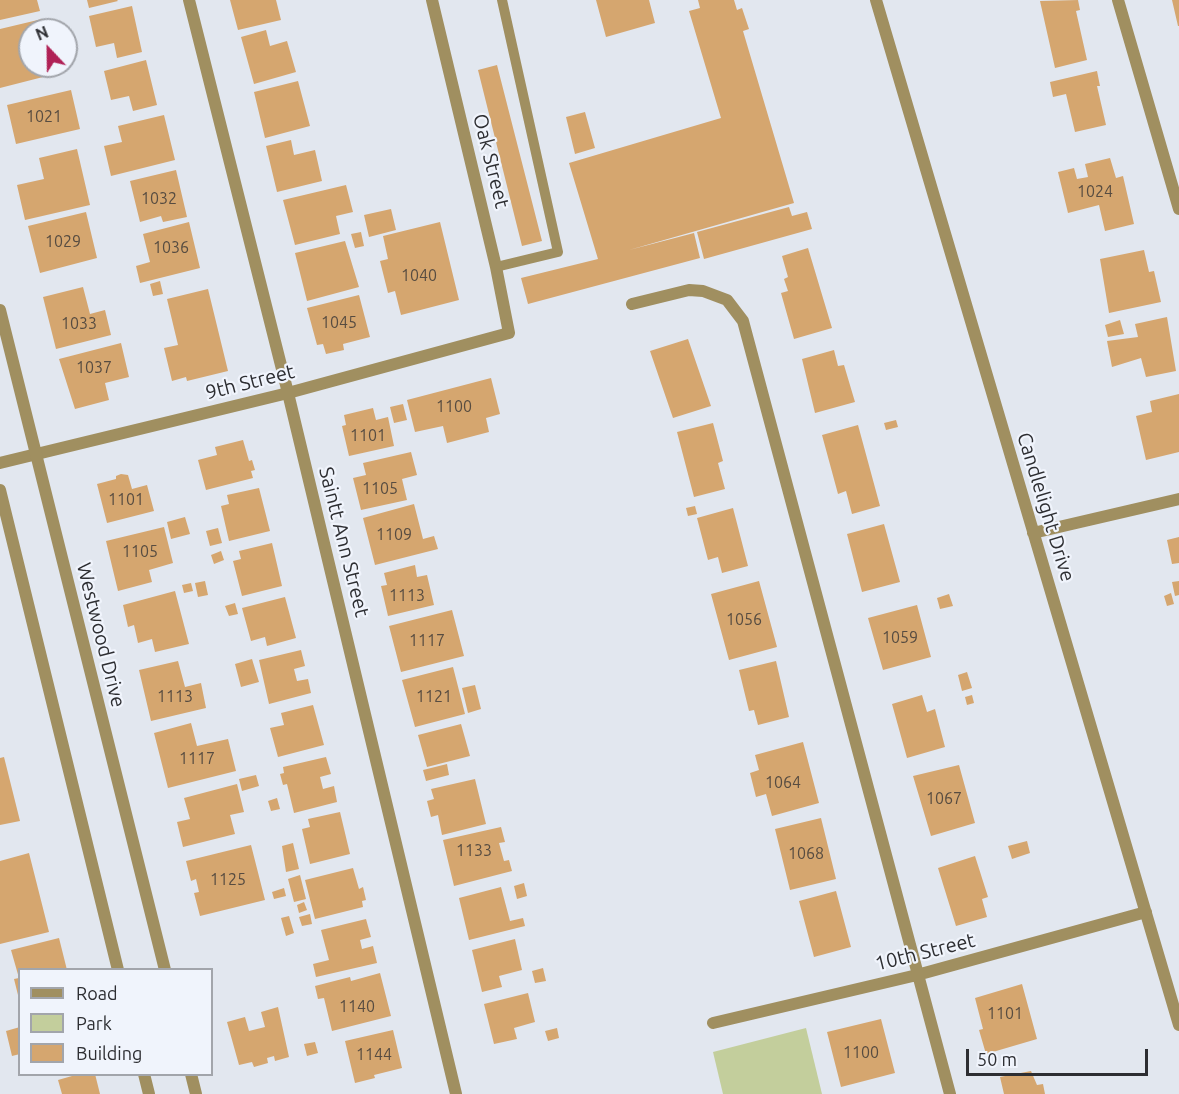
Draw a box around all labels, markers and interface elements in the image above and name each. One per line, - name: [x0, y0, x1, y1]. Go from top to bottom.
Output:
- north arrow: [18, 18, 78, 78]
- text: N: [33, 23, 51, 44]
- house number: 1021: [26, 107, 62, 127]
- street label: Oak Street: [468, 111, 514, 211]
- house number: 1024: [1077, 182, 1113, 202]
- house number: 1032: [141, 189, 177, 209]
- house number: 1029: [45, 232, 81, 252]
- house number: 1036: [153, 238, 189, 258]
- house number: 1040: [401, 266, 437, 286]
- house number: 1045: [321, 313, 357, 333]
- house number: 1033: [61, 314, 97, 334]
- house number: 1037: [76, 358, 112, 378]
- street label: 9th Street: [203, 359, 297, 405]
- house number: 1100: [436, 397, 472, 417]
- house number: 1101: [350, 426, 386, 446]
- street label: Candlelight Drive: [1012, 430, 1080, 584]
- street label: Saintt Ann Street: [314, 465, 374, 619]
- house number: 1105: [362, 479, 398, 499]
- house number: 1101: [108, 490, 144, 510]
- house number: 1109: [376, 525, 412, 545]
- house number: 1105: [122, 542, 158, 562]
- street label: Westwood Drive: [71, 560, 131, 710]
- house number: 1113: [389, 586, 425, 606]
- house number: 1056: [726, 610, 762, 630]
- house number: 1059: [882, 628, 918, 648]
- house number: 1117: [409, 631, 445, 651]
- house number: 1113: [157, 687, 193, 707]
- house number: 1121: [416, 687, 452, 707]
- house number: 1117: [179, 749, 215, 769]
- house number: 1064: [765, 773, 801, 793]
- house number: 1067: [926, 789, 962, 809]
- house number: 1133: [456, 841, 492, 861]
- house number: 1068: [788, 844, 824, 864]
- house number: 1125: [210, 870, 246, 890]
- street label: 10th Street: [872, 928, 978, 976]
- legend: [18, 968, 213, 1076]
- text: Road: [76, 983, 118, 1003]
- house number: 1140: [339, 997, 375, 1017]
- house number: 1101: [987, 1004, 1023, 1024]
- text: Park: [76, 1013, 112, 1033]
- scale bar: [969, 1037, 1150, 1075]
- text: Building: [76, 1043, 142, 1063]
- house number: 1100: [843, 1043, 879, 1063]
- house number: 1144: [356, 1045, 392, 1065]
- text: 50 m: [977, 1049, 1017, 1069]

